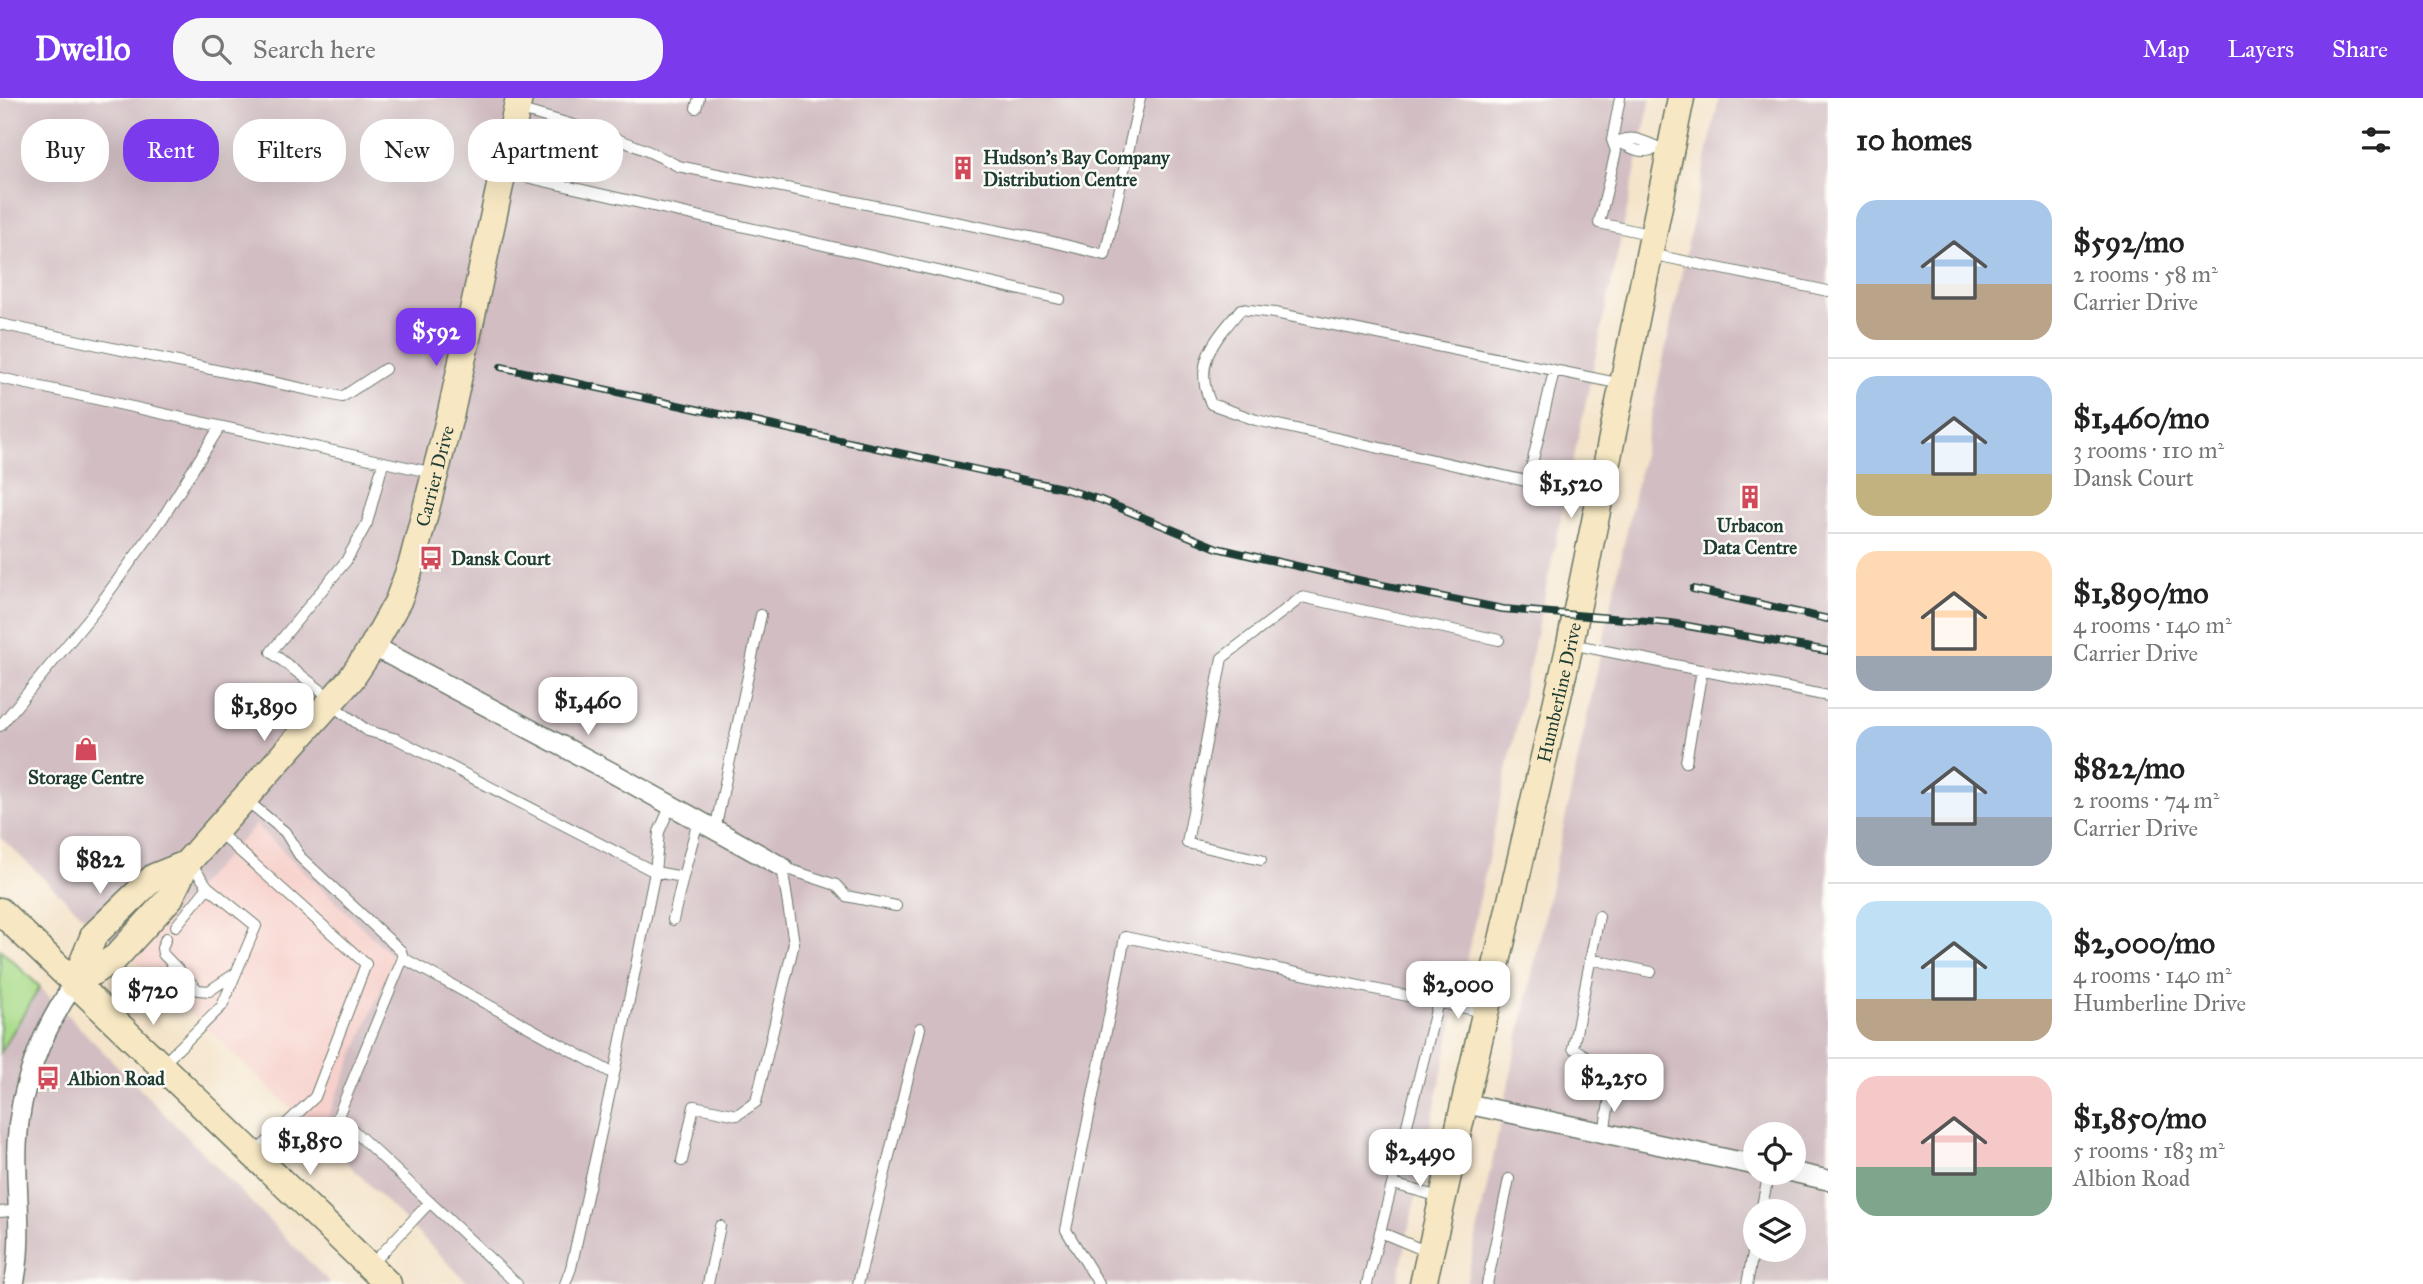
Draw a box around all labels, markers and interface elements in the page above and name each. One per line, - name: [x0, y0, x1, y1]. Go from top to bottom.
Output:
- search box: [173, 18, 663, 81]
- text: Dwello: [35, 29, 131, 69]
- icon: search: [197, 30, 235, 68]
- text: Search here: [253, 33, 376, 65]
- text: Map: [2143, 34, 2190, 64]
- text: Layers: [2228, 34, 2294, 64]
- text: Share: [2332, 34, 2388, 64]
- chip: Buy: [21, 119, 109, 182]
- chip: Rent: [123, 119, 219, 182]
- chip: Filters: [233, 119, 346, 182]
- chip: New: [360, 119, 454, 182]
- chip: Apartment: [468, 119, 623, 182]
- icon: filters: [2357, 121, 2395, 159]
- text: 10 homes: [1856, 122, 1972, 158]
- place label: Hudson's Bay Company Distribution Centre: [983, 146, 1171, 191]
- building icon: Hudson's Bay Company Distribution Centre: [949, 154, 977, 182]
- text: $592/mo: [2073, 224, 2184, 260]
- icon: home: [1912, 228, 1996, 312]
- text: 2 rooms · 58 m²: [2073, 260, 2218, 288]
- text: Carrier Drive: [2073, 288, 2198, 316]
- pin: $592: [395, 308, 477, 368]
- text: $592: [412, 317, 460, 345]
- text: $1,460/mo: [2073, 400, 2209, 436]
- icon: home: [1912, 404, 1996, 488]
- street label: Carrier Drive: [411, 423, 459, 529]
- text: 3 rooms · 110 m²: [2073, 436, 2224, 464]
- pin: $1,520: [1514, 460, 1628, 520]
- text: Dansk Court: [2073, 464, 2194, 492]
- text: $1,520: [1539, 469, 1603, 497]
- building icon: Urbacon Data Centre: [1736, 483, 1764, 511]
- place label: Urbacon Data Centre: [1703, 514, 1797, 559]
- bus stop icon: Dansk Court: [417, 544, 445, 572]
- place label: Dansk Court: [451, 547, 551, 570]
- text: $1,890/mo: [2073, 575, 2209, 611]
- icon: home: [1912, 579, 1996, 663]
- text: 4 rooms · 140 m²: [2073, 611, 2232, 639]
- street label: Humberline Drive: [1532, 620, 1586, 765]
- text: Carrier Drive: [2073, 639, 2198, 667]
- pin: $1,460: [531, 678, 645, 737]
- pin: $1,890: [207, 684, 321, 743]
- text: $1,460: [554, 686, 622, 714]
- text: $1,890: [231, 692, 297, 720]
- shop icon: Storage Centre: [72, 735, 100, 763]
- text: $822/mo: [2073, 750, 2185, 786]
- icon: home: [1912, 754, 1996, 838]
- place label: Storage Centre: [28, 766, 144, 790]
- text: 2 rooms · 74 m²: [2073, 786, 2219, 814]
- text: Carrier Drive: [2073, 814, 2198, 842]
- pin: $822: [59, 836, 141, 896]
- text: $822: [76, 845, 124, 873]
- text: $2,000/mo: [2073, 925, 2215, 961]
- icon: home: [1912, 929, 1996, 1013]
- text: 4 rooms · 140 m²: [2073, 961, 2232, 989]
- pin: $2,000: [1401, 962, 1515, 1021]
- pin: $720: [112, 968, 194, 1027]
- text: $2,000: [1422, 970, 1494, 998]
- text: $720: [128, 976, 178, 1004]
- text: Humberline Drive: [2073, 989, 2246, 1017]
- pin: $2,250: [1557, 1054, 1671, 1114]
- text: $2,250: [1581, 1063, 1647, 1091]
- bus stop icon: Albion Road: [34, 1064, 62, 1092]
- place label: Albion Road: [66, 1067, 165, 1090]
- text: $1,850/mo: [2073, 1100, 2206, 1136]
- icon: home: [1912, 1104, 1996, 1188]
- pin: $1,850: [253, 1118, 367, 1177]
- map controls: [1743, 1122, 1806, 1262]
- button: locate: [1743, 1122, 1806, 1185]
- text: $1,850: [277, 1126, 343, 1154]
- pin: $2,490: [1363, 1130, 1477, 1189]
- text: 5 rooms · 183 m²: [2073, 1136, 2225, 1164]
- text: $2,490: [1385, 1138, 1455, 1166]
- text: Albion Road: [2073, 1164, 2190, 1192]
- button: layers: [1743, 1199, 1806, 1262]

